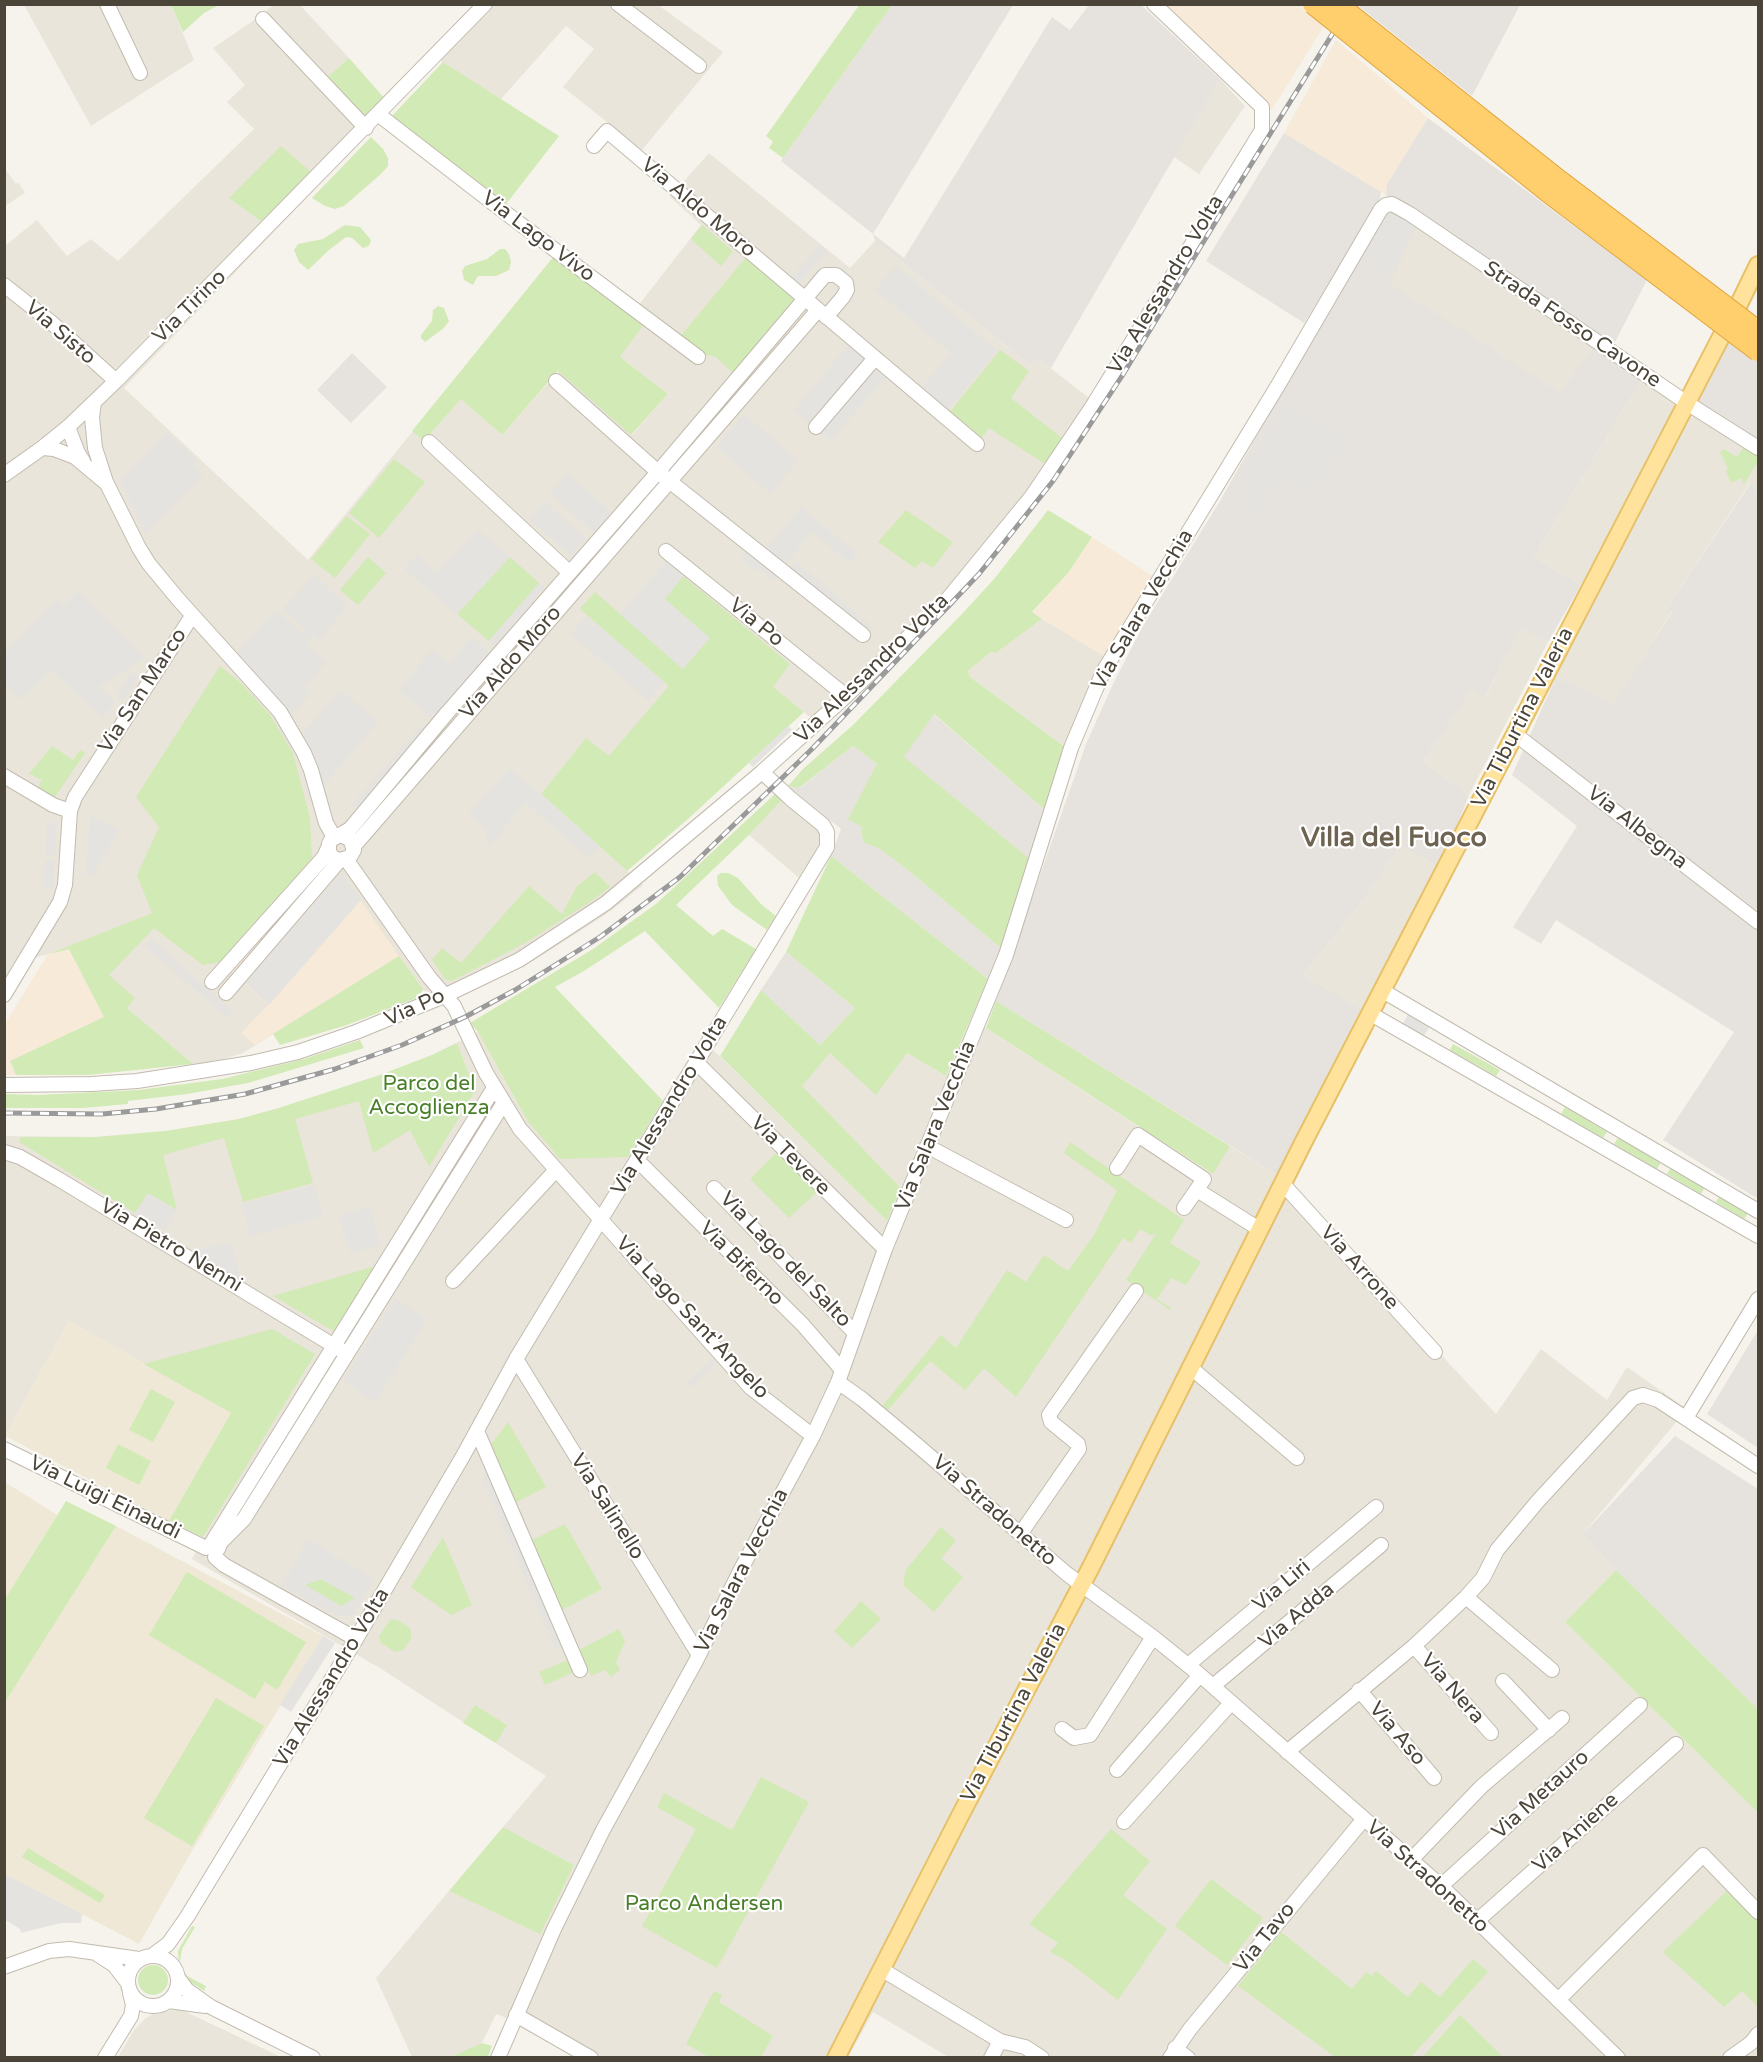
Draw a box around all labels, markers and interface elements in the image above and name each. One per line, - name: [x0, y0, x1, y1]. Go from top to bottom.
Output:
- street label: Via Aldo Moro: [635, 153, 761, 263]
- street label: Via Lago Vivo: [476, 186, 600, 288]
- street label: Via Alessandro Volta: [1102, 191, 1230, 379]
- street label: Strada Fosso Cavone: [1478, 256, 1666, 394]
- street label: Via Tirino: [148, 265, 232, 349]
- street label: Via Sisto: [19, 295, 101, 371]
- street label: Via Salara Vecchia: [1087, 525, 1199, 695]
- street label: Via Alessandro Volta: [790, 589, 954, 749]
- street label: Via Po: [723, 593, 789, 653]
- street label: Via Aldo Moro: [455, 601, 567, 725]
- street label: Via Tiburtina Valeria: [1466, 623, 1580, 813]
- street label: Via San Marco: [93, 624, 193, 758]
- street label: Via Albegna: [1582, 781, 1692, 875]
- district label: Villa del Fuoco: [1301, 823, 1487, 855]
- street label: Via Po: [381, 984, 449, 1032]
- street label: Via Alessandro Volta: [606, 1012, 734, 1200]
- street label: Via Salara Vecchia: [890, 1037, 982, 1215]
- park label: Parco del Accoglienza: [368, 1071, 490, 1121]
- street label: Via Tevere: [745, 1111, 835, 1201]
- street label: Via Lago del Salto: [714, 1187, 856, 1333]
- street label: Via Pietro Nenni: [95, 1194, 247, 1298]
- street label: Via Biferno: [693, 1216, 789, 1312]
- street label: Via Arrone: [1314, 1220, 1404, 1316]
- street label: Via Lago Sant'Angelo: [610, 1231, 774, 1405]
- street label: Via Salinello: [565, 1449, 649, 1565]
- street label: Via Luigi Einaudi: [25, 1450, 185, 1546]
- street label: Via Stradonetto: [927, 1450, 1061, 1572]
- street label: Via Salara Vecchia: [690, 1484, 794, 1658]
- street label: Via Liri: [1248, 1555, 1316, 1617]
- street label: Via Adda: [1254, 1577, 1340, 1655]
- street label: Via Alessandro Volta: [268, 1584, 396, 1772]
- street label: Via Tiburtina Valeria: [956, 1619, 1072, 1807]
- street label: Via Nera: [1415, 1649, 1489, 1729]
- street label: Via Aso: [1363, 1697, 1431, 1771]
- street label: Via Metauro: [1487, 1745, 1595, 1845]
- street label: Via Aniene: [1528, 1788, 1624, 1878]
- street label: Via Stradonetto: [1360, 1815, 1494, 1939]
- park label: Parco Andersen: [625, 1891, 783, 1917]
- street label: Via Tavo: [1229, 1898, 1301, 1978]

